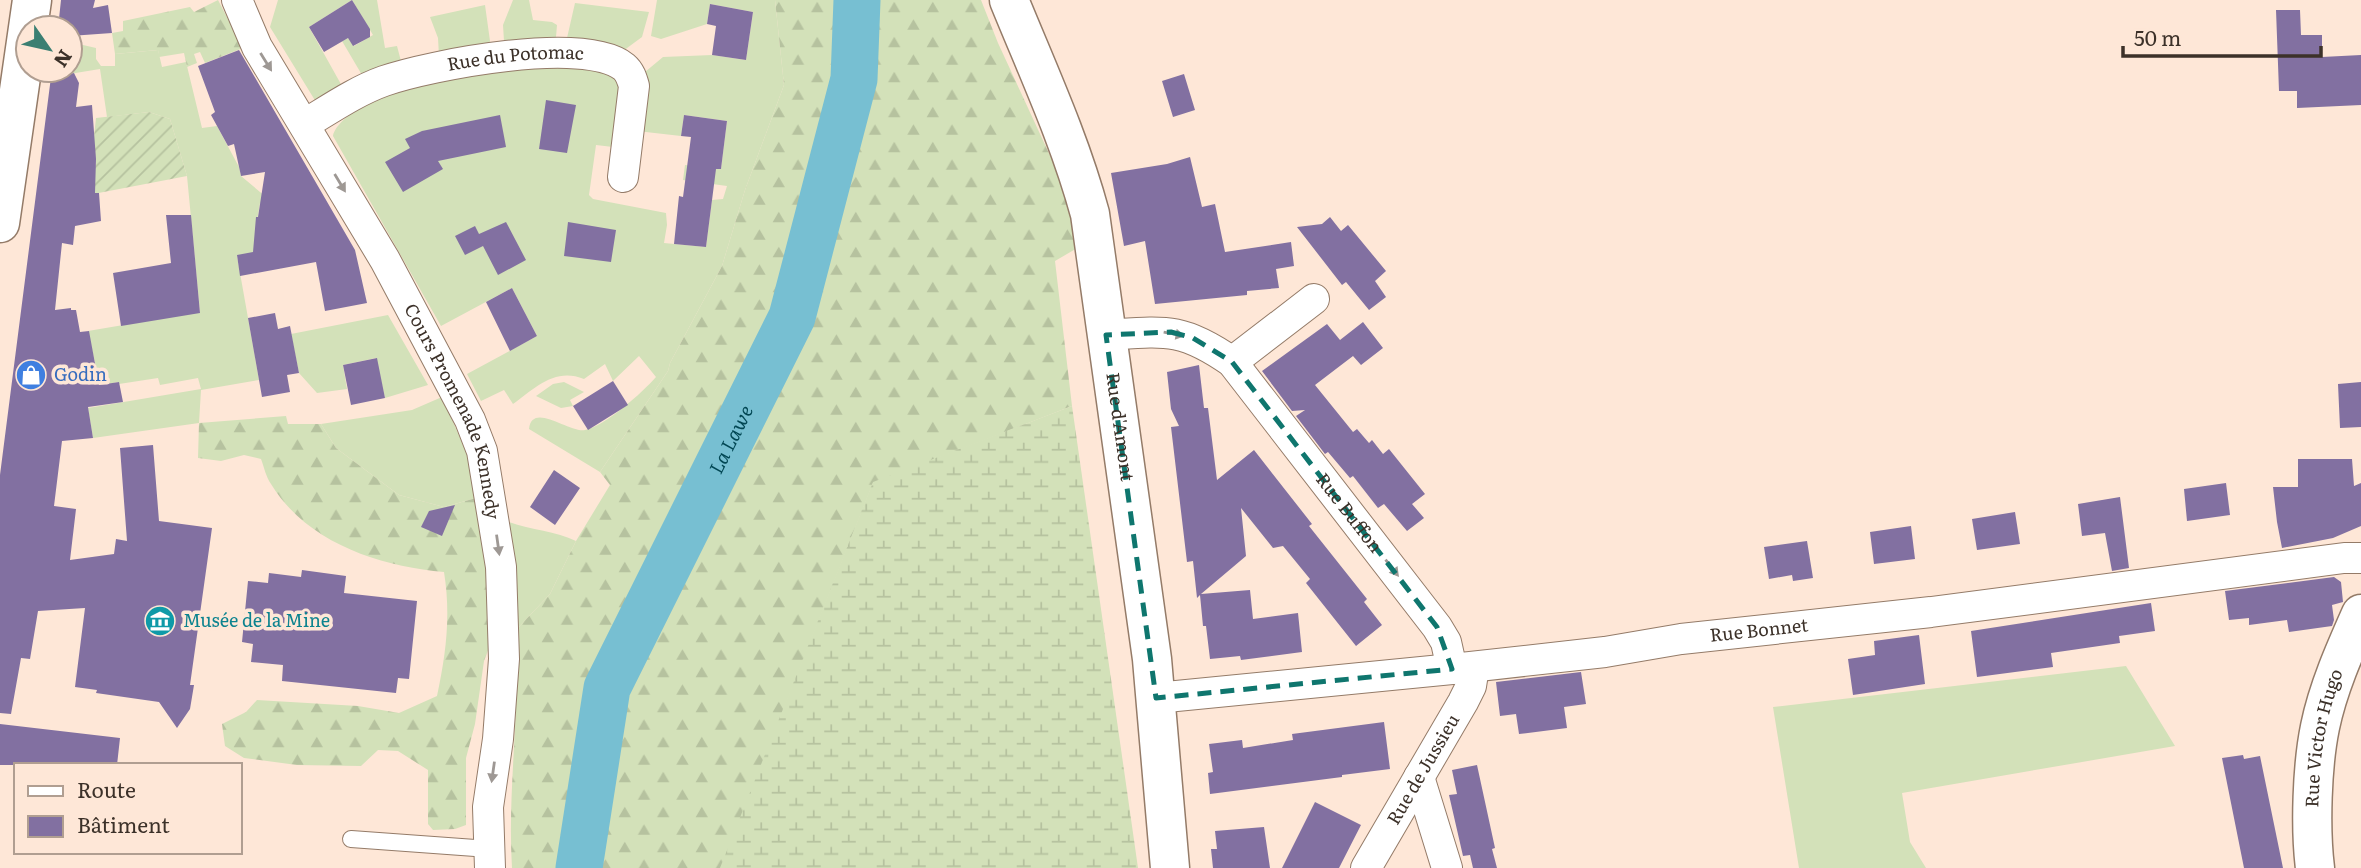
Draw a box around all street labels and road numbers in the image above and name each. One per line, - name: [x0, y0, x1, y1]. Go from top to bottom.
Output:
- street label: Rue du Potomac: [445, 38, 585, 77]
- street label: Cours Promenade Kennedy: [398, 298, 508, 522]
- street label: Rue d'Amont: [1100, 371, 1142, 484]
- street label: Rue Buffon: [1310, 466, 1390, 558]
- street label: Rue Bonnet: [1708, 610, 1810, 648]
- street label: Rue Victor Hugo: [2297, 665, 2349, 808]
- street label: Rue de Jussieu: [1379, 708, 1465, 829]

